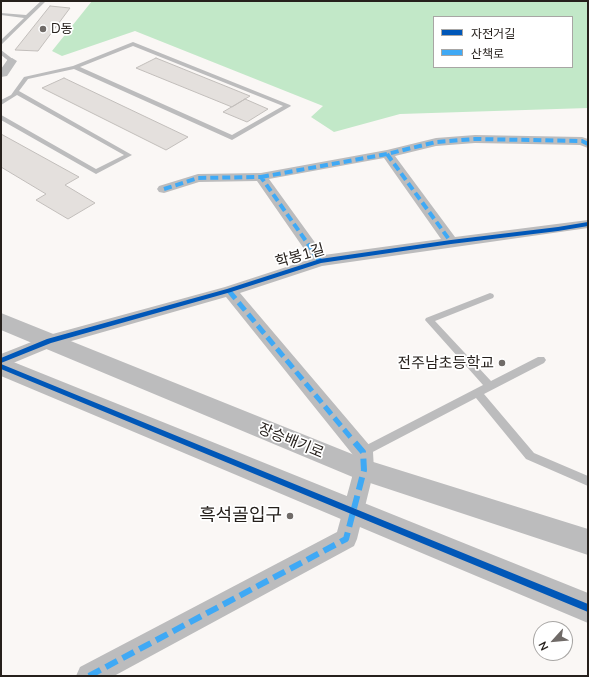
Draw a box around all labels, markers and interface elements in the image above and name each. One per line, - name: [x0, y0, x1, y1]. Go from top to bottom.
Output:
- legend: [433, 16, 573, 68]
- place label: D동: [51, 21, 73, 37]
- marker: D동: [38, 24, 48, 34]
- text: 자전거길: [471, 26, 515, 41]
- text: 산책로: [471, 46, 504, 61]
- street label: 학봉1길: [273, 240, 327, 272]
- place label: 전주남초등학교: [397, 354, 494, 372]
- marker: 전주남초등학교: [497, 358, 507, 368]
- street label: 장승배기로: [256, 420, 326, 462]
- place label: 흑석골입구: [199, 505, 282, 527]
- marker: 흑석골입구: [285, 511, 295, 521]
- north arrow: [533, 621, 573, 661]
- text: N: [535, 639, 551, 653]

